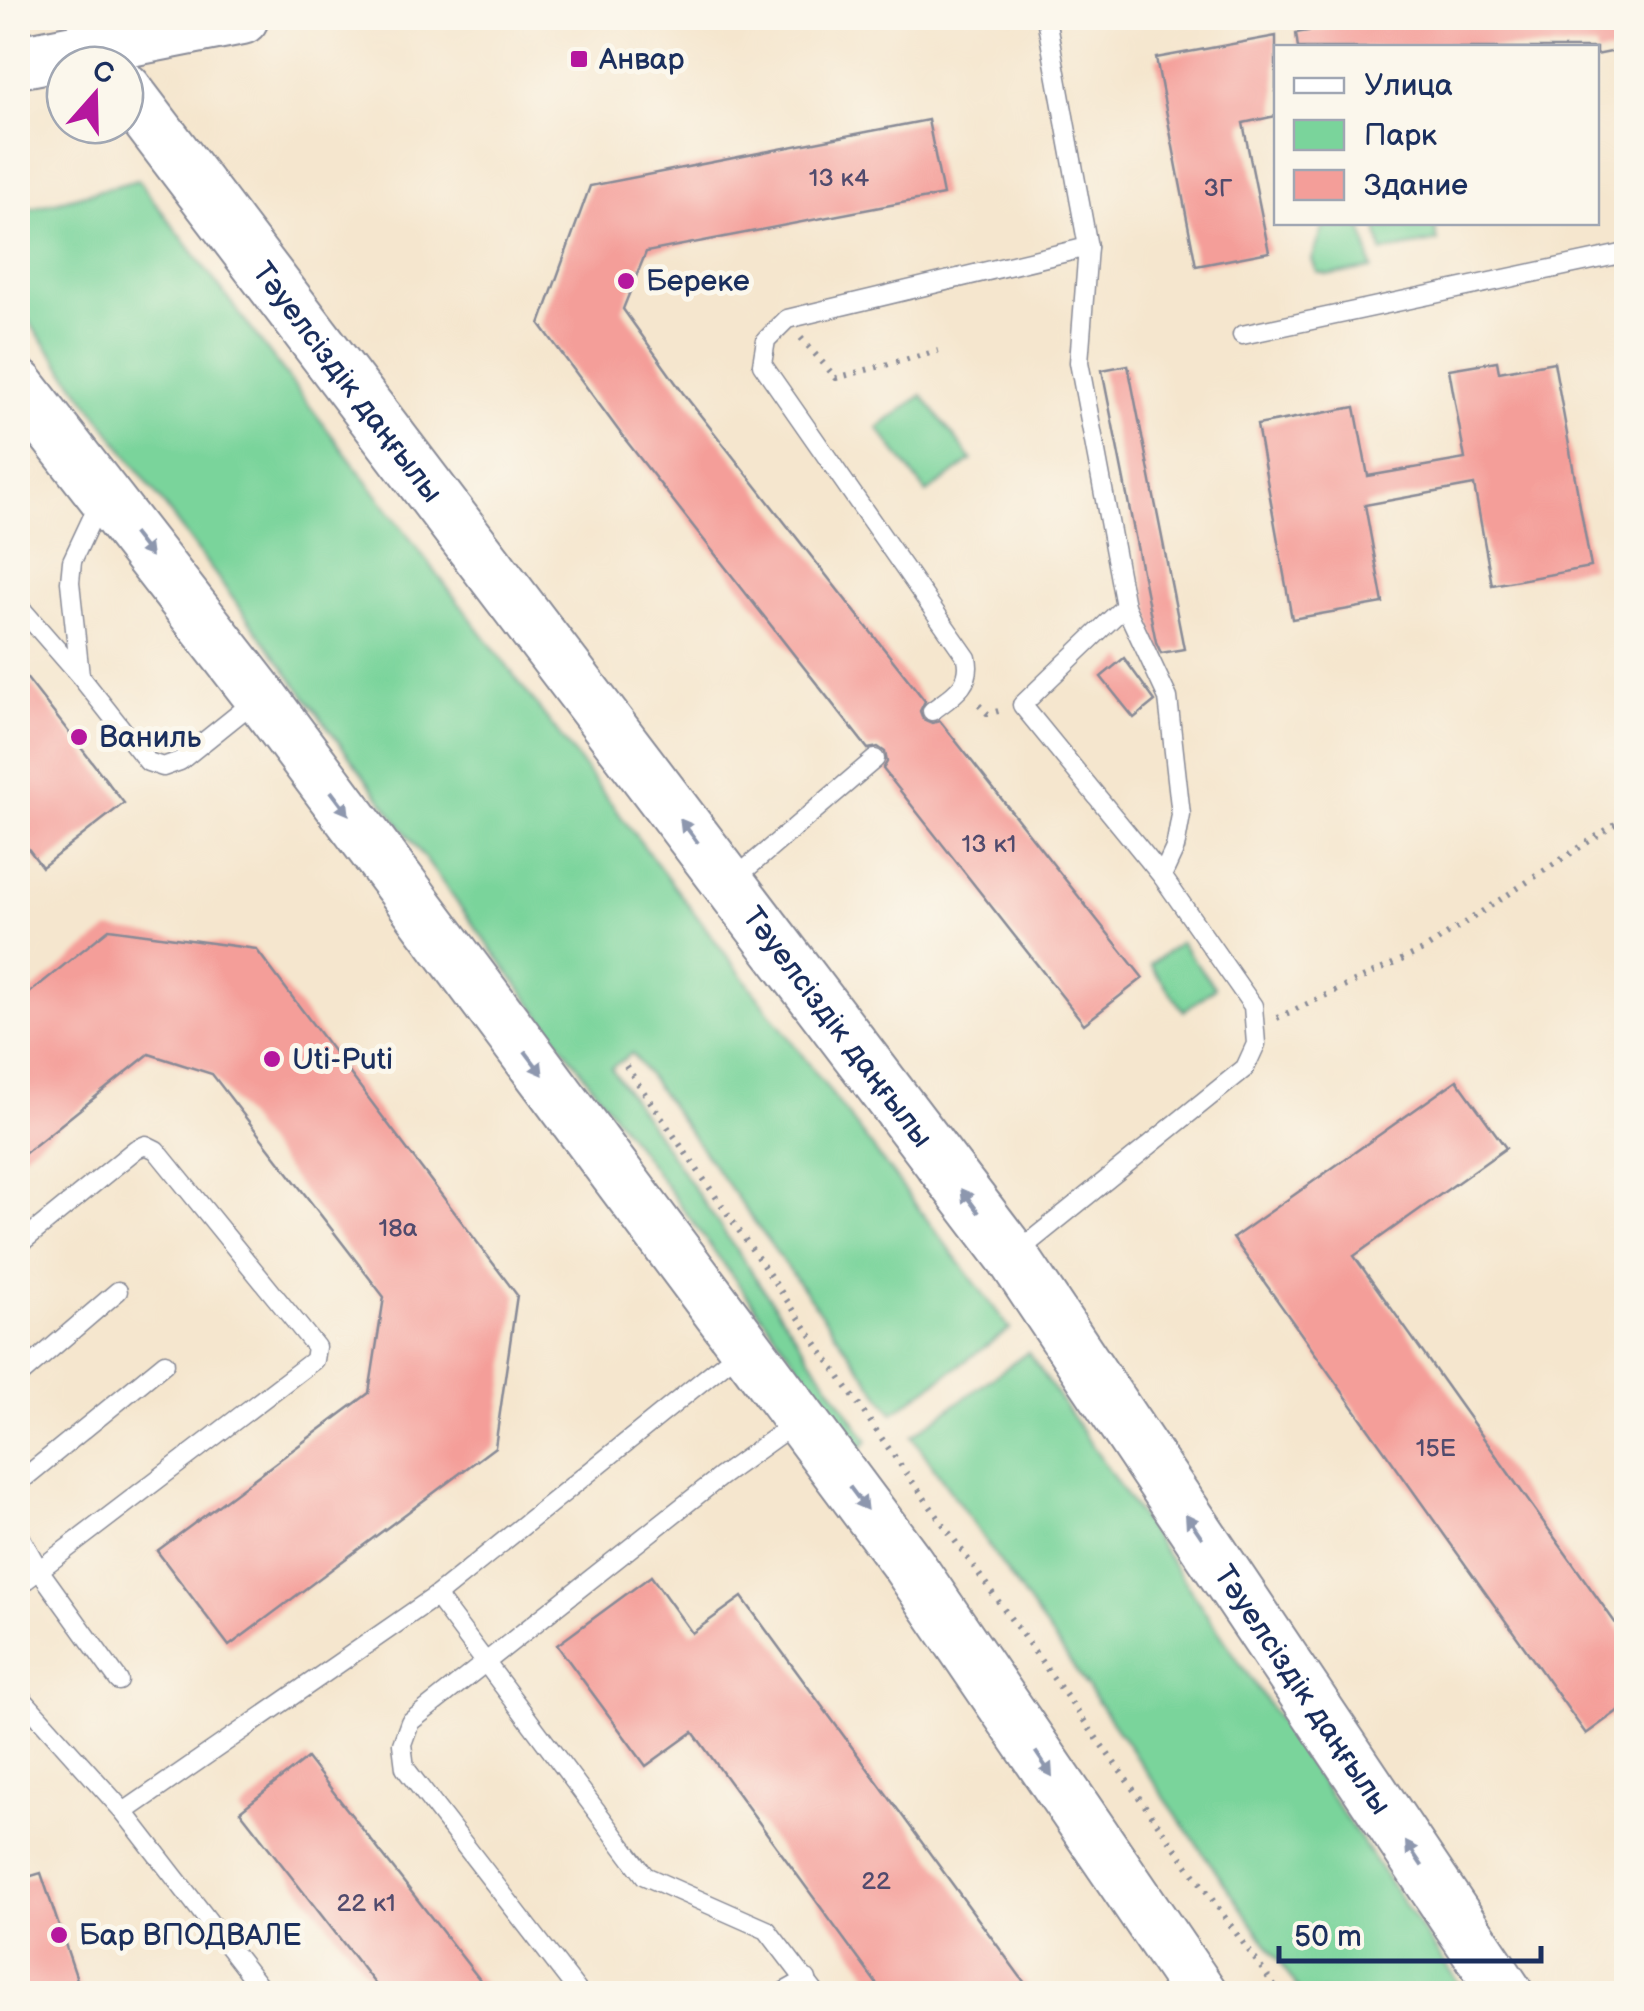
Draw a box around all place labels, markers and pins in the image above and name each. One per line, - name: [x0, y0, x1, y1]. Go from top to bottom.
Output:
- place label: Анвар: [598, 42, 685, 78]
- marker: Анвар: [568, 48, 590, 70]
- place label: Береке: [646, 264, 750, 300]
- marker: Береке: [615, 270, 637, 292]
- place label: Ваниль: [99, 720, 202, 756]
- marker: Ваниль: [68, 726, 90, 748]
- place label: Uti-Puti: [292, 1042, 393, 1078]
- marker: Uti-Puti: [261, 1048, 283, 1070]
- place label: Бар ВПОДВАЛЕ: [79, 1918, 302, 1954]
- marker: Бар ВПОДВАЛЕ: [48, 1924, 70, 1946]

